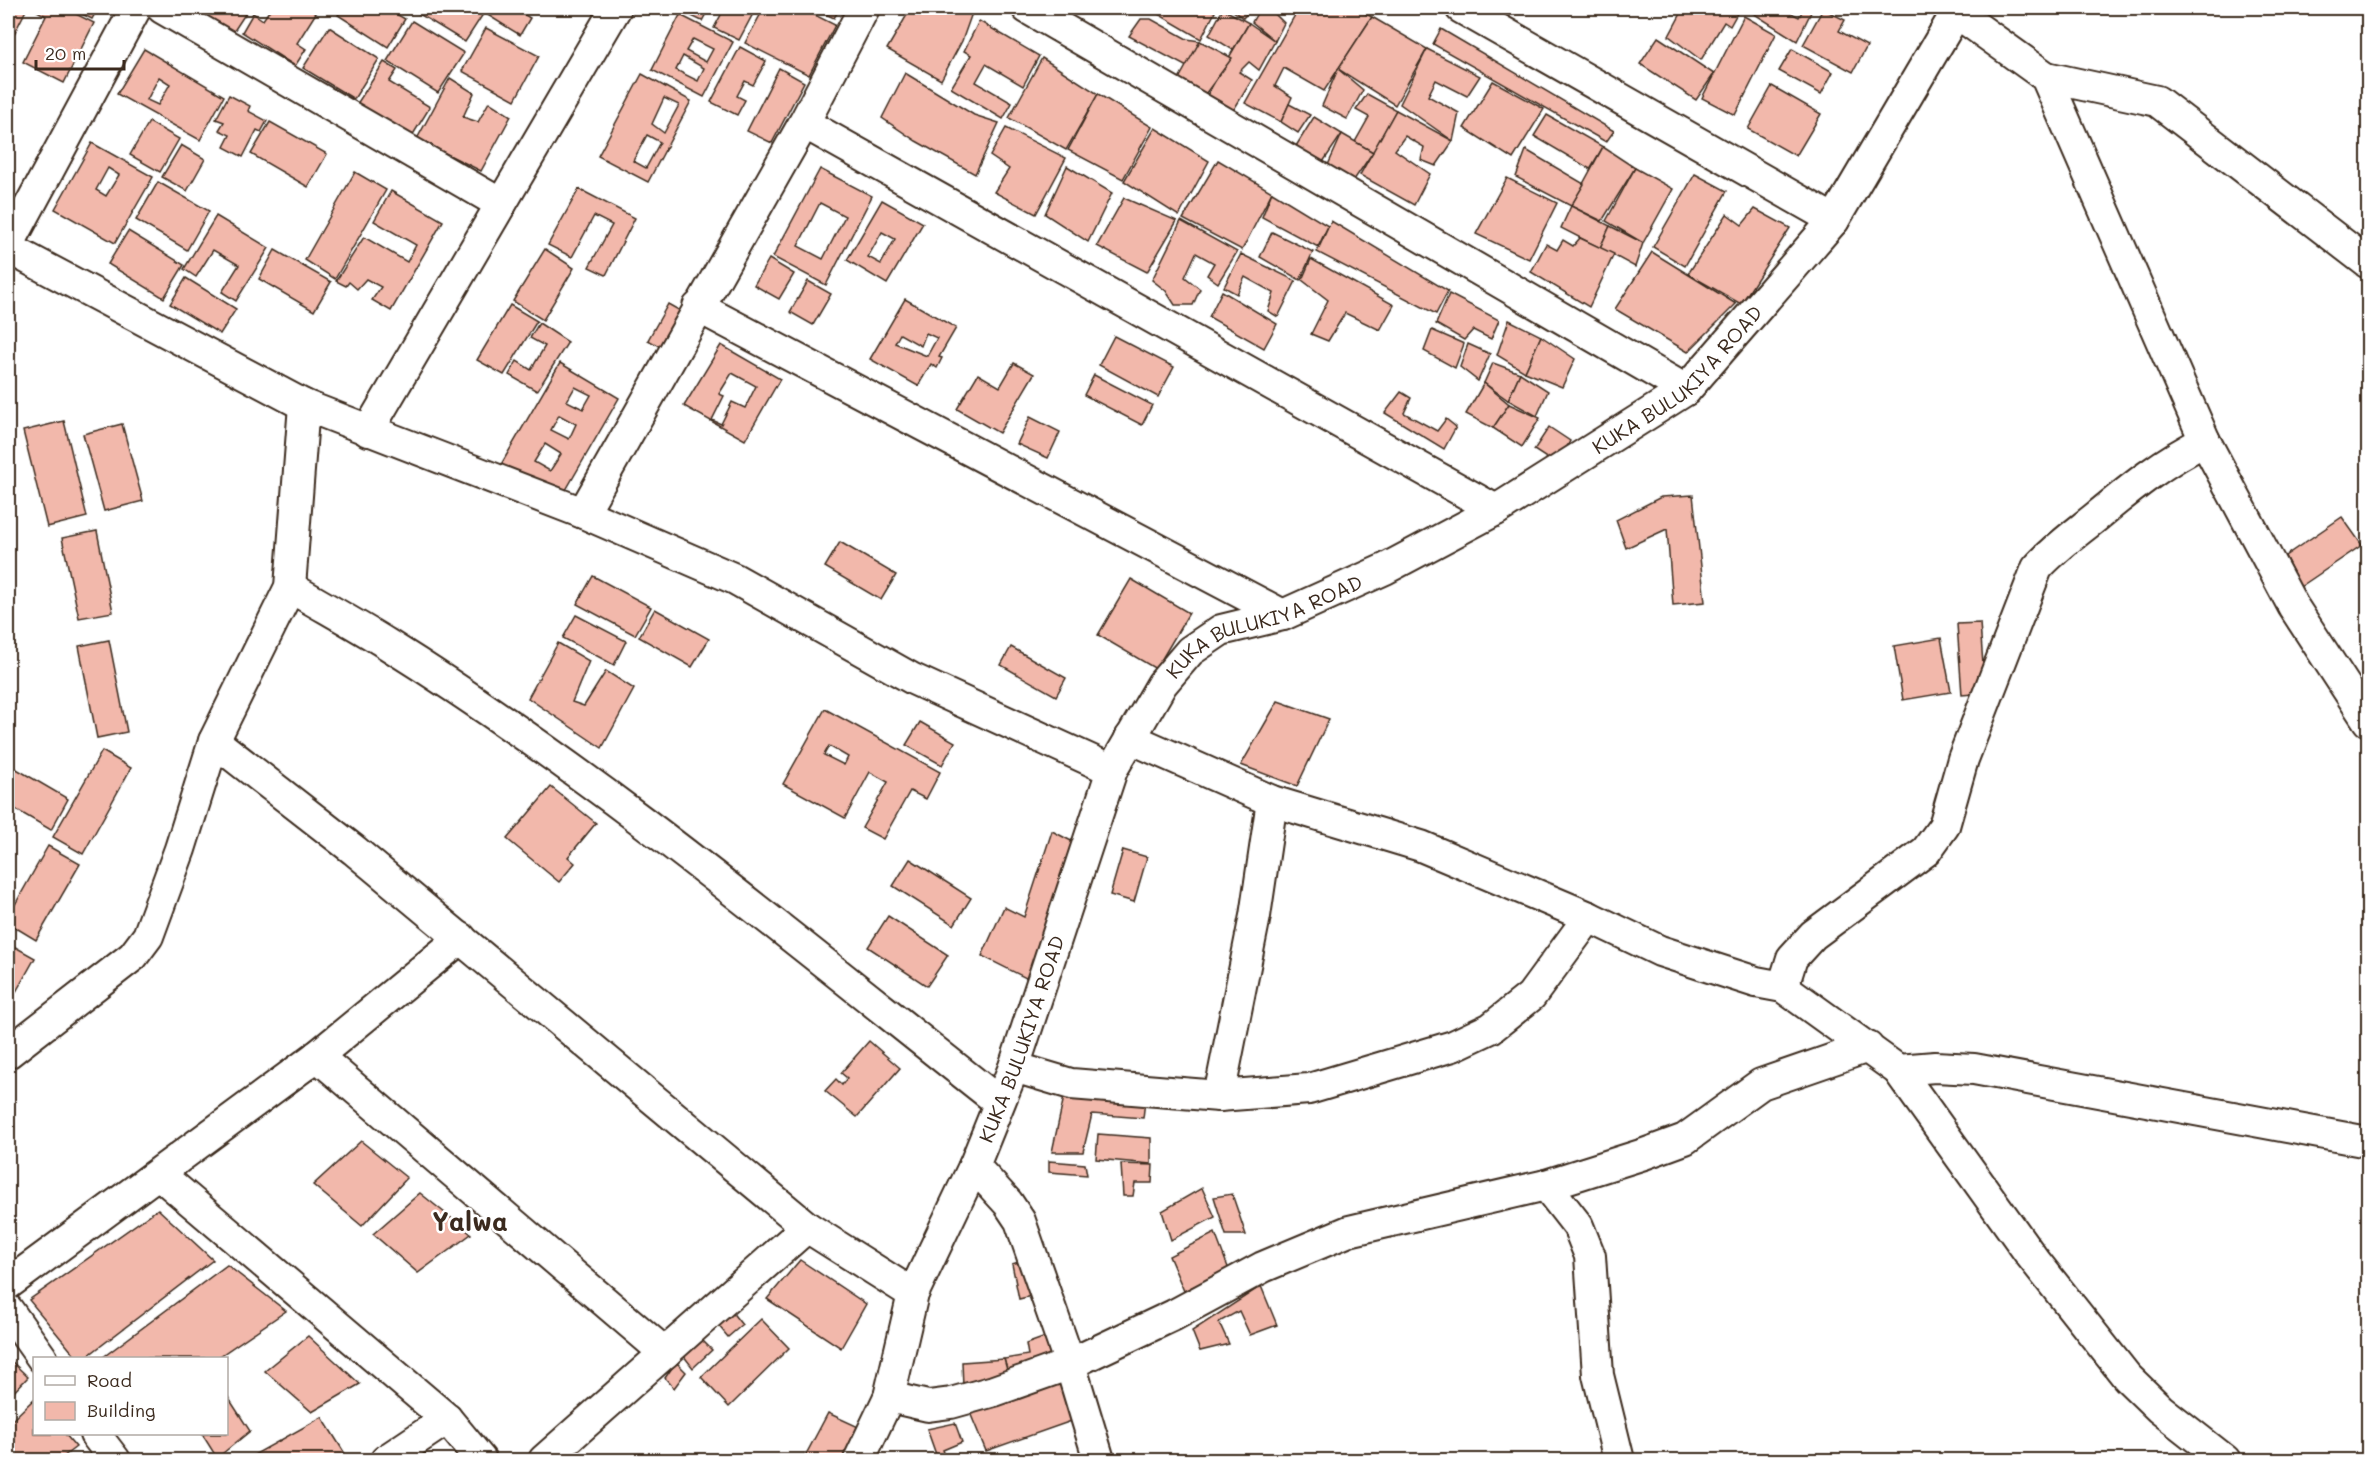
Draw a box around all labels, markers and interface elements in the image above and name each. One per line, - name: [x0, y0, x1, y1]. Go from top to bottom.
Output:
- scale bar: [36, 33, 124, 71]
- text: 20 m: [45, 41, 86, 65]
- street label: KUKA BULUKIYA ROAD: [1587, 299, 1767, 459]
- street label: KUKA BULUKIYA ROAD: [1160, 568, 1366, 684]
- street label: KUKA BULUKIYA ROAD: [972, 932, 1070, 1146]
- district label: Yalwa: [432, 1204, 508, 1238]
- legend: [33, 1357, 228, 1435]
- text: Road: [87, 1368, 132, 1392]
- text: Building: [87, 1398, 155, 1422]

